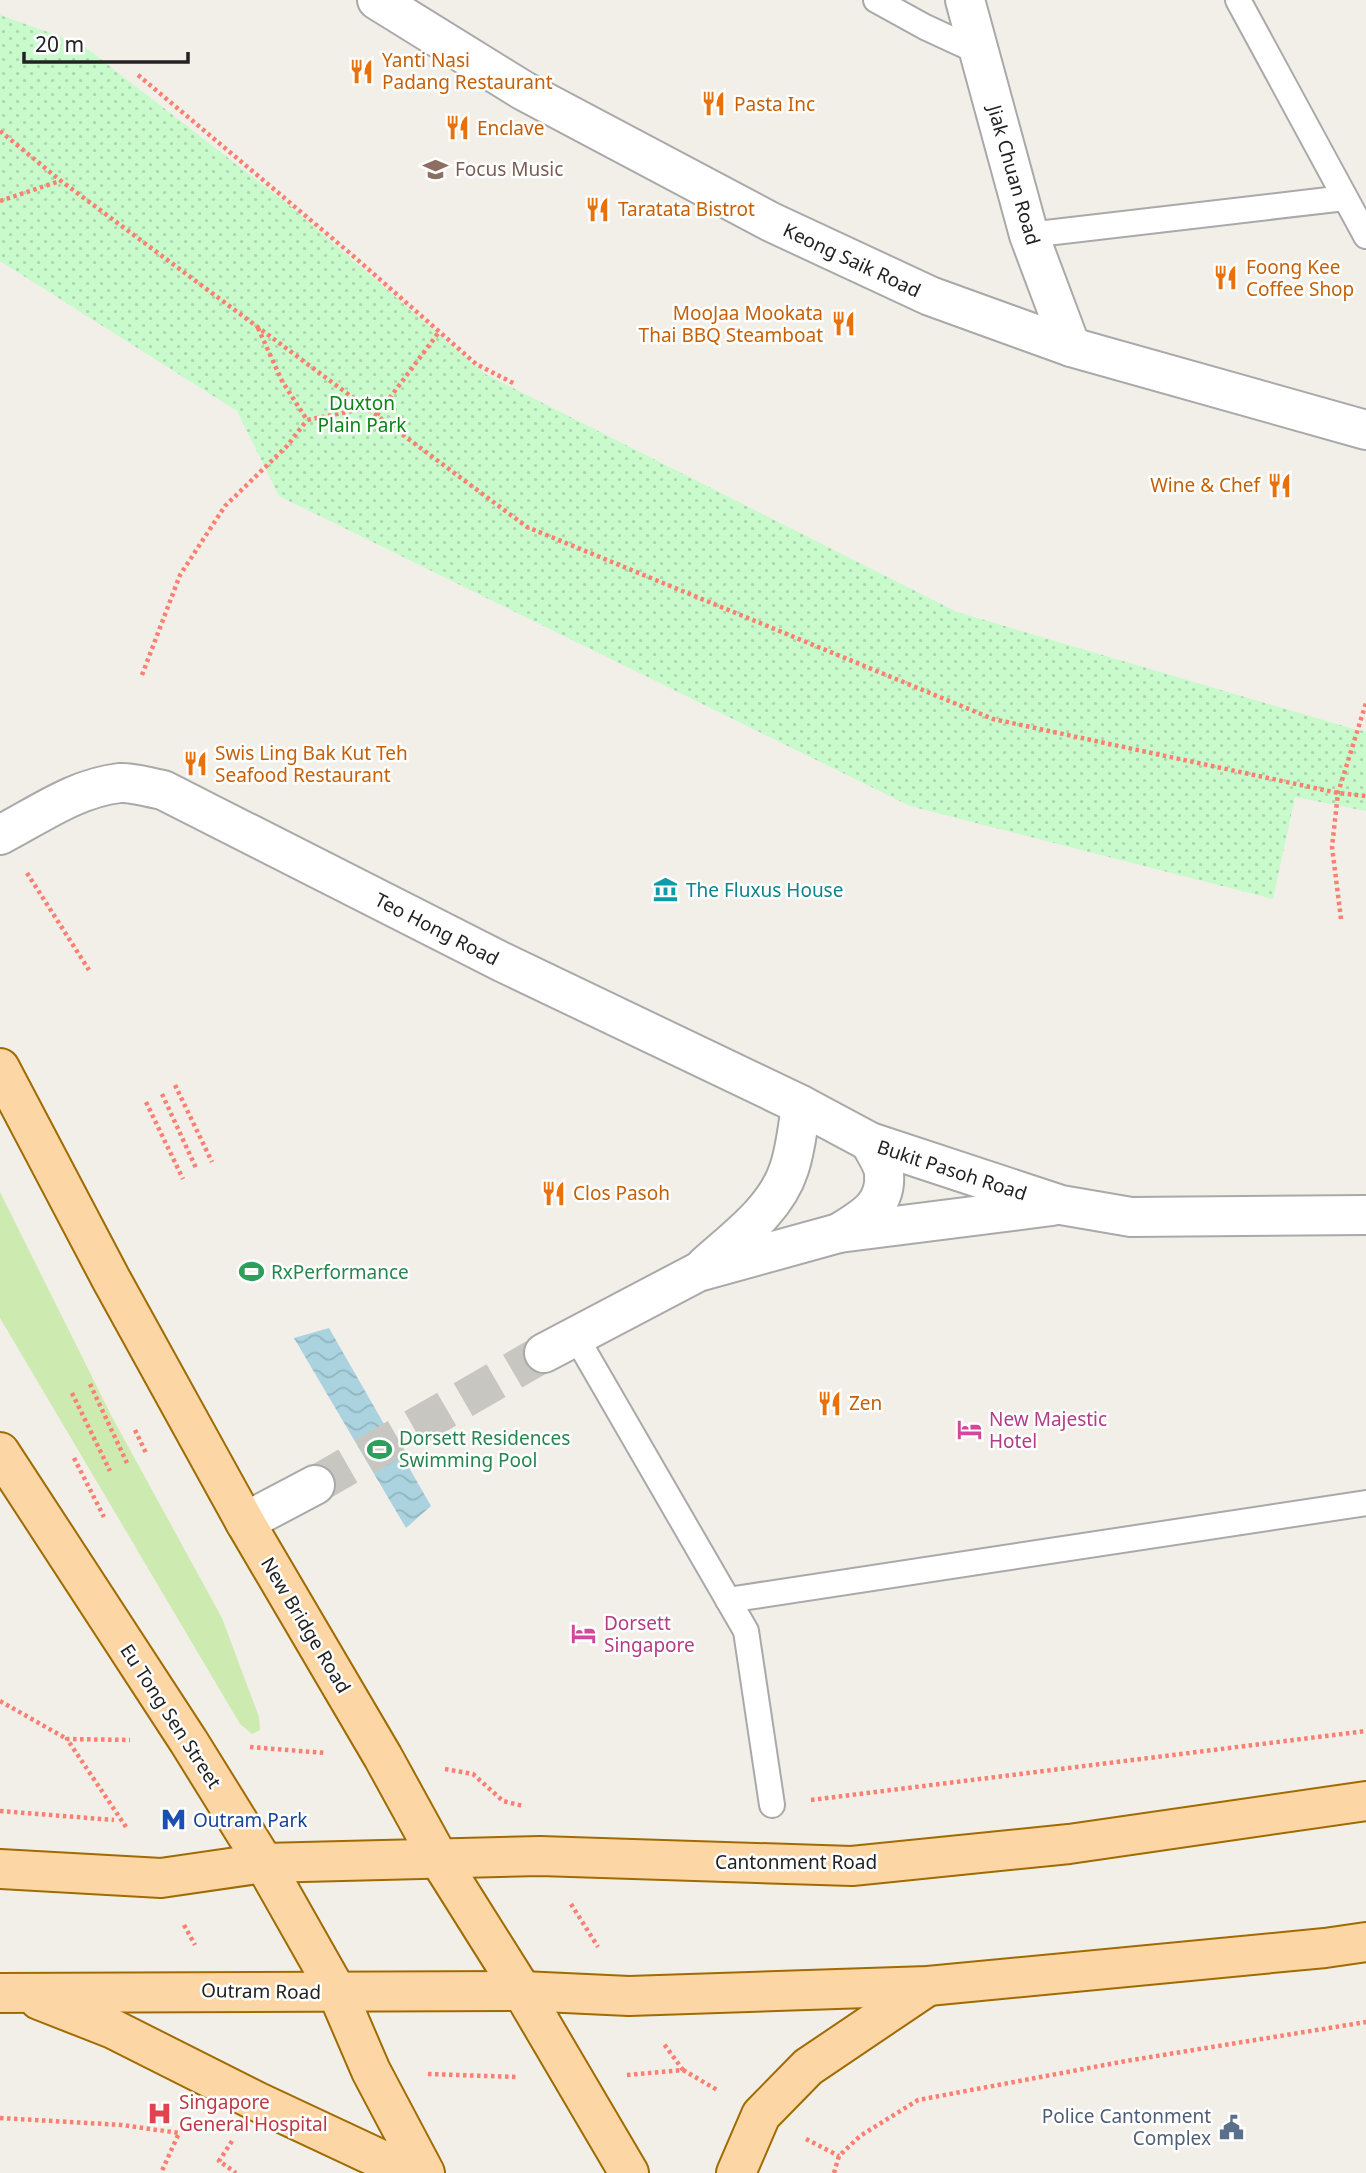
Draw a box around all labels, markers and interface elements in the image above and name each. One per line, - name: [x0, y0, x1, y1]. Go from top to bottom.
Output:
- scale bar: [24, 21, 189, 65]
- text: 20 m: [35, 30, 84, 58]
- place label: Yanti Nasi Padang Restaurant: [382, 47, 553, 95]
- restaurant icon: Yanti Nasi Padang Restaurant: [348, 57, 376, 85]
- restaurant icon: Pasta Inc: [700, 90, 728, 118]
- place label: Pasta Inc: [734, 91, 815, 117]
- street label: Jiak Chuan Road: [981, 100, 1046, 248]
- restaurant icon: Enclave: [443, 114, 471, 142]
- place label: Enclave: [477, 115, 544, 141]
- school or university icon: Focus Music: [421, 155, 449, 183]
- place label: Focus Music: [455, 156, 563, 182]
- restaurant icon: Taratata Bistrot: [584, 195, 612, 223]
- place label: Taratata Bistrot: [618, 196, 755, 222]
- street label: Keong Saik Road: [779, 217, 925, 303]
- place label: Foong Kee Coffee Shop: [1246, 254, 1354, 302]
- restaurant icon: Foong Kee Coffee Shop: [1212, 264, 1240, 292]
- place label: MooJaa Mookata Thai BBQ Steamboat: [639, 300, 823, 348]
- restaurant icon: MooJaa Mookata Thai BBQ Steamboat: [829, 310, 857, 338]
- park label: Duxton Plain Park: [318, 390, 406, 438]
- restaurant icon: Wine & Chef: [1266, 471, 1294, 499]
- place label: Wine & Chef: [1150, 472, 1261, 498]
- place label: Swis Ling Bak Kut Teh Seafood Restaurant: [215, 740, 408, 788]
- restaurant icon: Swis Ling Bak Kut Teh Seafood Restaurant: [181, 750, 209, 778]
- museum icon: The Fluxus House: [652, 876, 680, 904]
- place label: The Fluxus House: [686, 877, 843, 903]
- street label: Teo Hong Road: [371, 887, 503, 971]
- street label: Bukit Pasoh Road: [874, 1134, 1030, 1206]
- restaurant icon: Clos Pasoh: [539, 1179, 567, 1207]
- place label: Clos Pasoh: [573, 1180, 670, 1206]
- sports icon: RxPerformance: [237, 1258, 265, 1286]
- place label: RxPerformance: [271, 1259, 409, 1285]
- restaurant icon: Zen: [815, 1389, 843, 1417]
- place label: Zen: [849, 1390, 882, 1416]
- place label: New Majestic Hotel: [989, 1406, 1107, 1454]
- hotel icon: New Majestic Hotel: [955, 1416, 983, 1444]
- place label: Dorsett Residences Swimming Pool: [399, 1425, 570, 1473]
- sports icon: Dorsett Residences Swimming Pool: [365, 1435, 393, 1463]
- street label: New Bridge Road: [255, 1552, 357, 1698]
- place label: Dorsett Singapore: [604, 1610, 695, 1658]
- hotel icon: Dorsett Singapore: [570, 1620, 598, 1648]
- street label: Eu Tong Sen Street: [115, 1639, 228, 1793]
- metro station icon: Outram Park: [159, 1806, 187, 1834]
- place label: Outram Park: [193, 1807, 307, 1833]
- street label: Cantonment Road: [715, 1849, 877, 1875]
- street label: Outram Road: [201, 1977, 321, 2005]
- place label: Singapore General Hospital: [179, 2089, 328, 2137]
- hospital icon: Singapore General Hospital: [145, 2099, 173, 2127]
- place label: Police Cantonment Complex: [1042, 2103, 1211, 2151]
- public building icon: Police Cantonment Complex: [1217, 2113, 1245, 2141]

